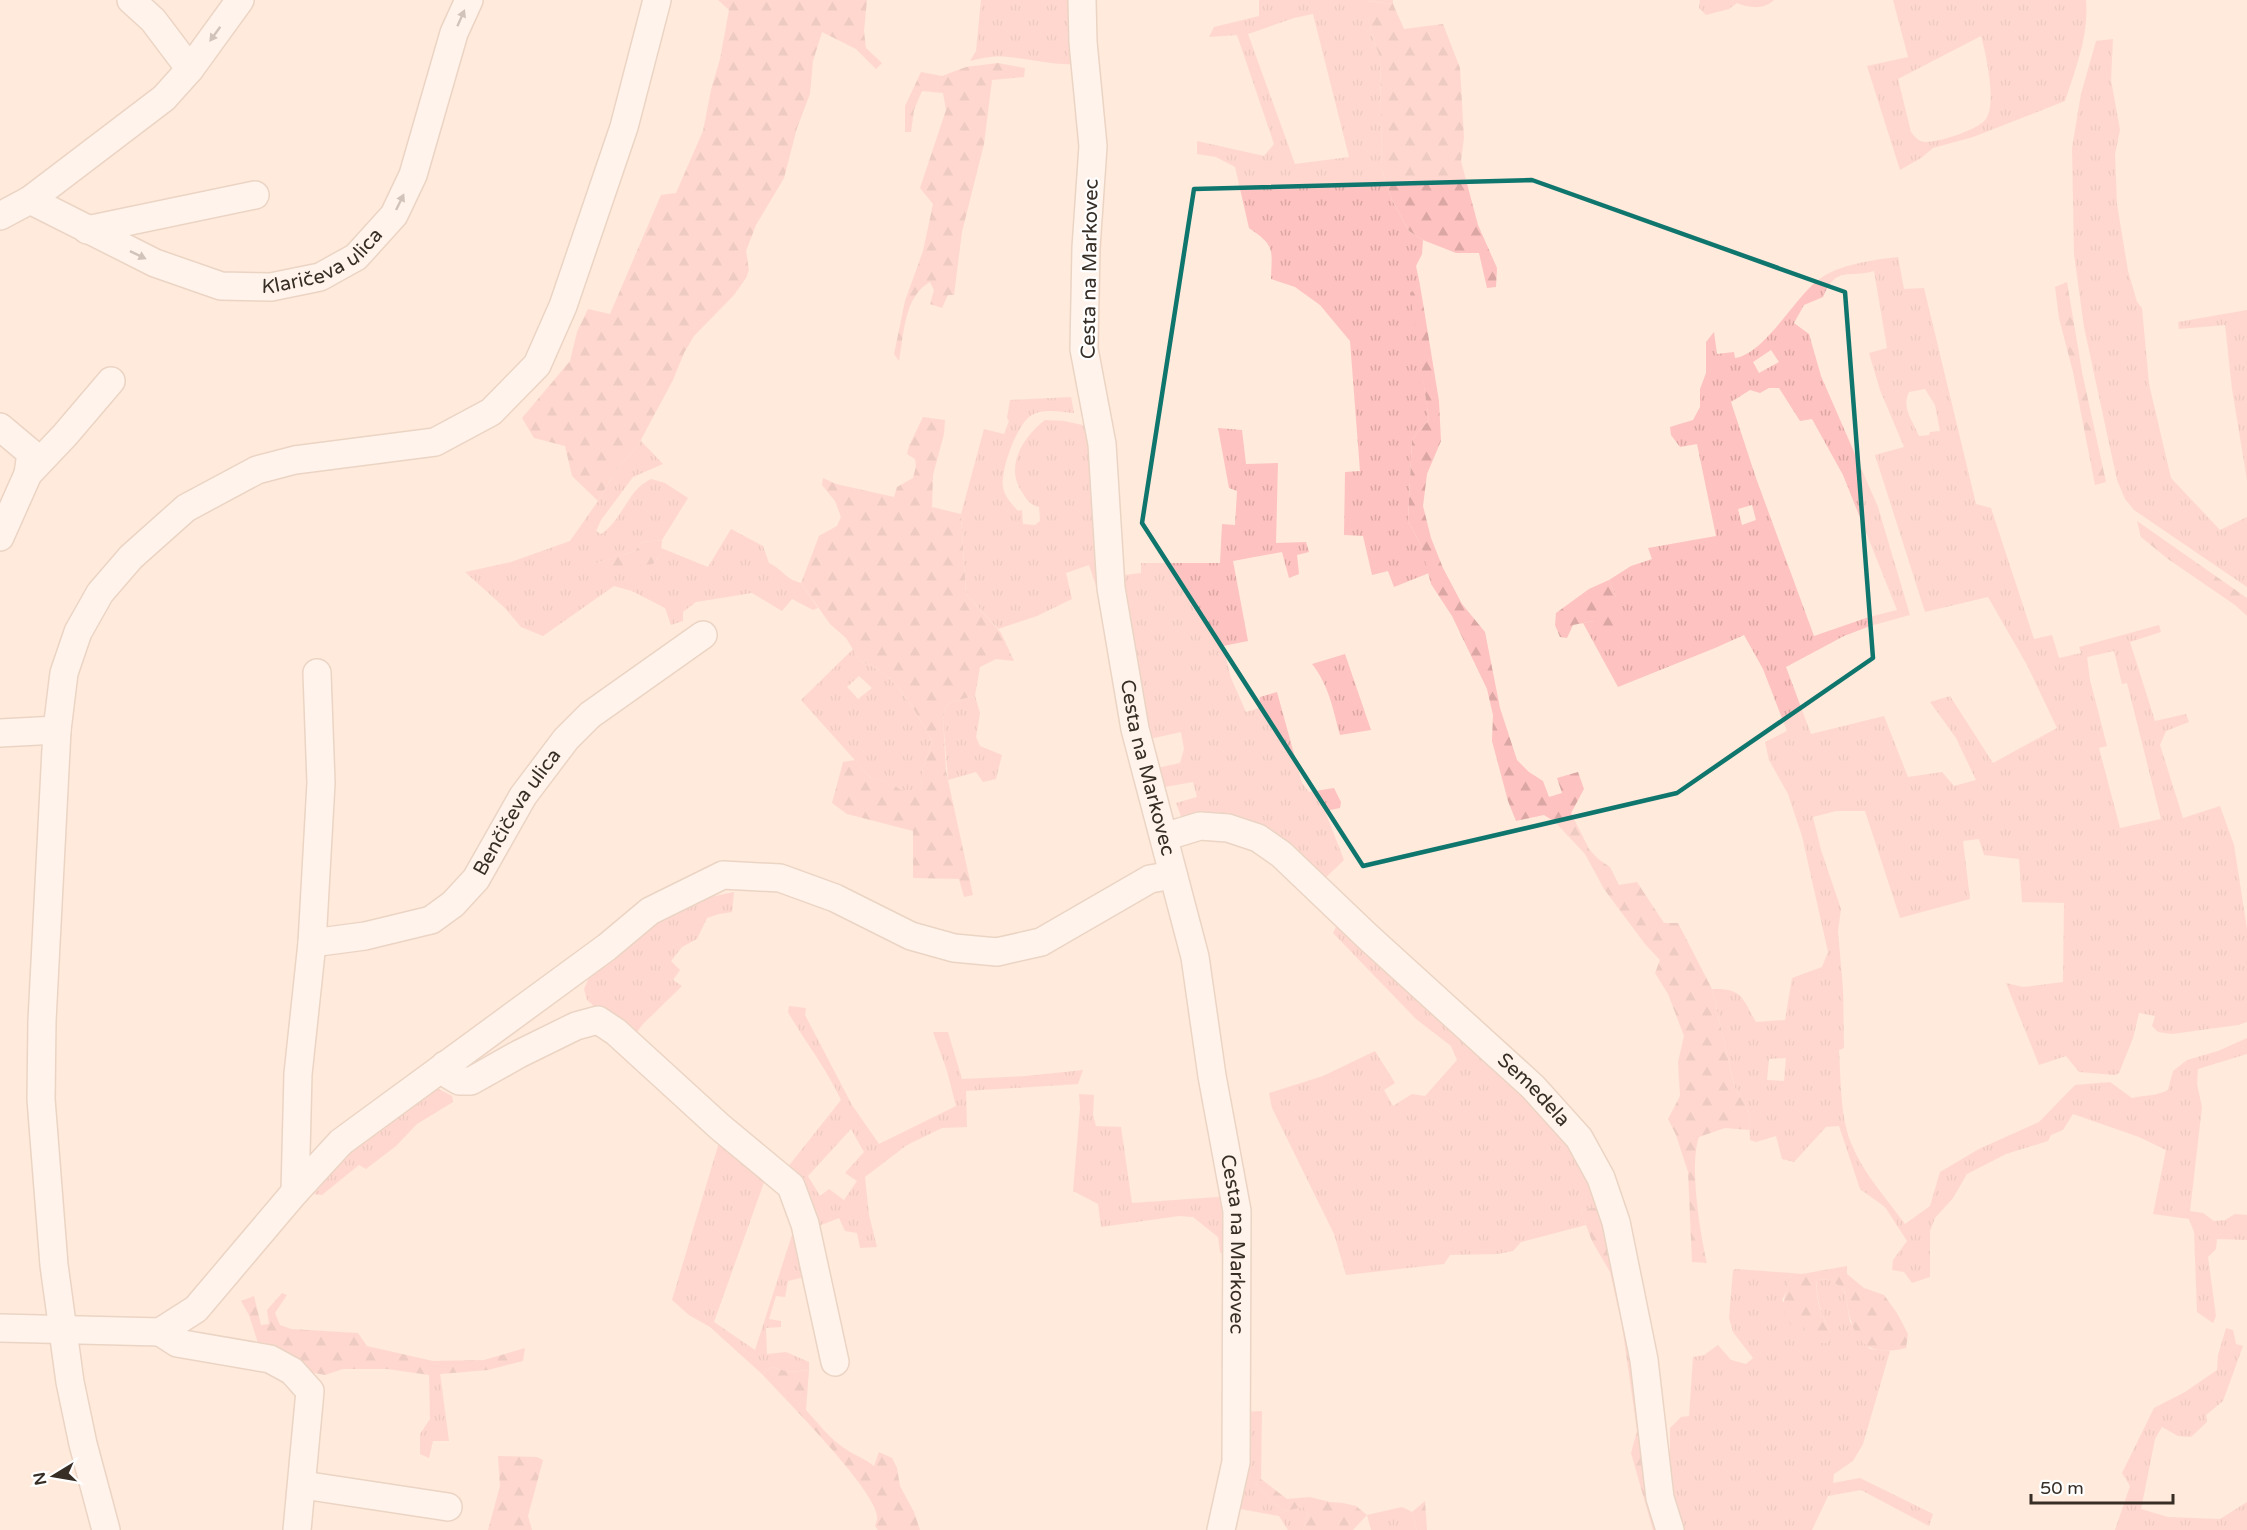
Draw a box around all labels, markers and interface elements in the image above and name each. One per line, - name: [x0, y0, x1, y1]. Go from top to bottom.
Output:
- one-way arrow: [456, 8, 466, 26]
- one-way arrow: [209, 26, 221, 42]
- street label: Cesta na Markovec: [1076, 179, 1104, 359]
- one-way arrow: [395, 194, 404, 211]
- street label: Klaričeva ulica: [261, 223, 388, 299]
- one-way arrow: [130, 250, 147, 259]
- street label: Cesta na Markovec: [1115, 678, 1180, 858]
- street label: Benčičeva ulica: [468, 744, 566, 880]
- street label: Semedela: [1492, 1048, 1575, 1132]
- street label: Cesta na Markovec: [1215, 1152, 1249, 1334]
- north arrow: [24, 1446, 84, 1506]
- scale bar: [2031, 1467, 2174, 1505]
- text: N: [29, 1470, 51, 1487]
- text: 50 m: [2040, 1477, 2084, 1499]

